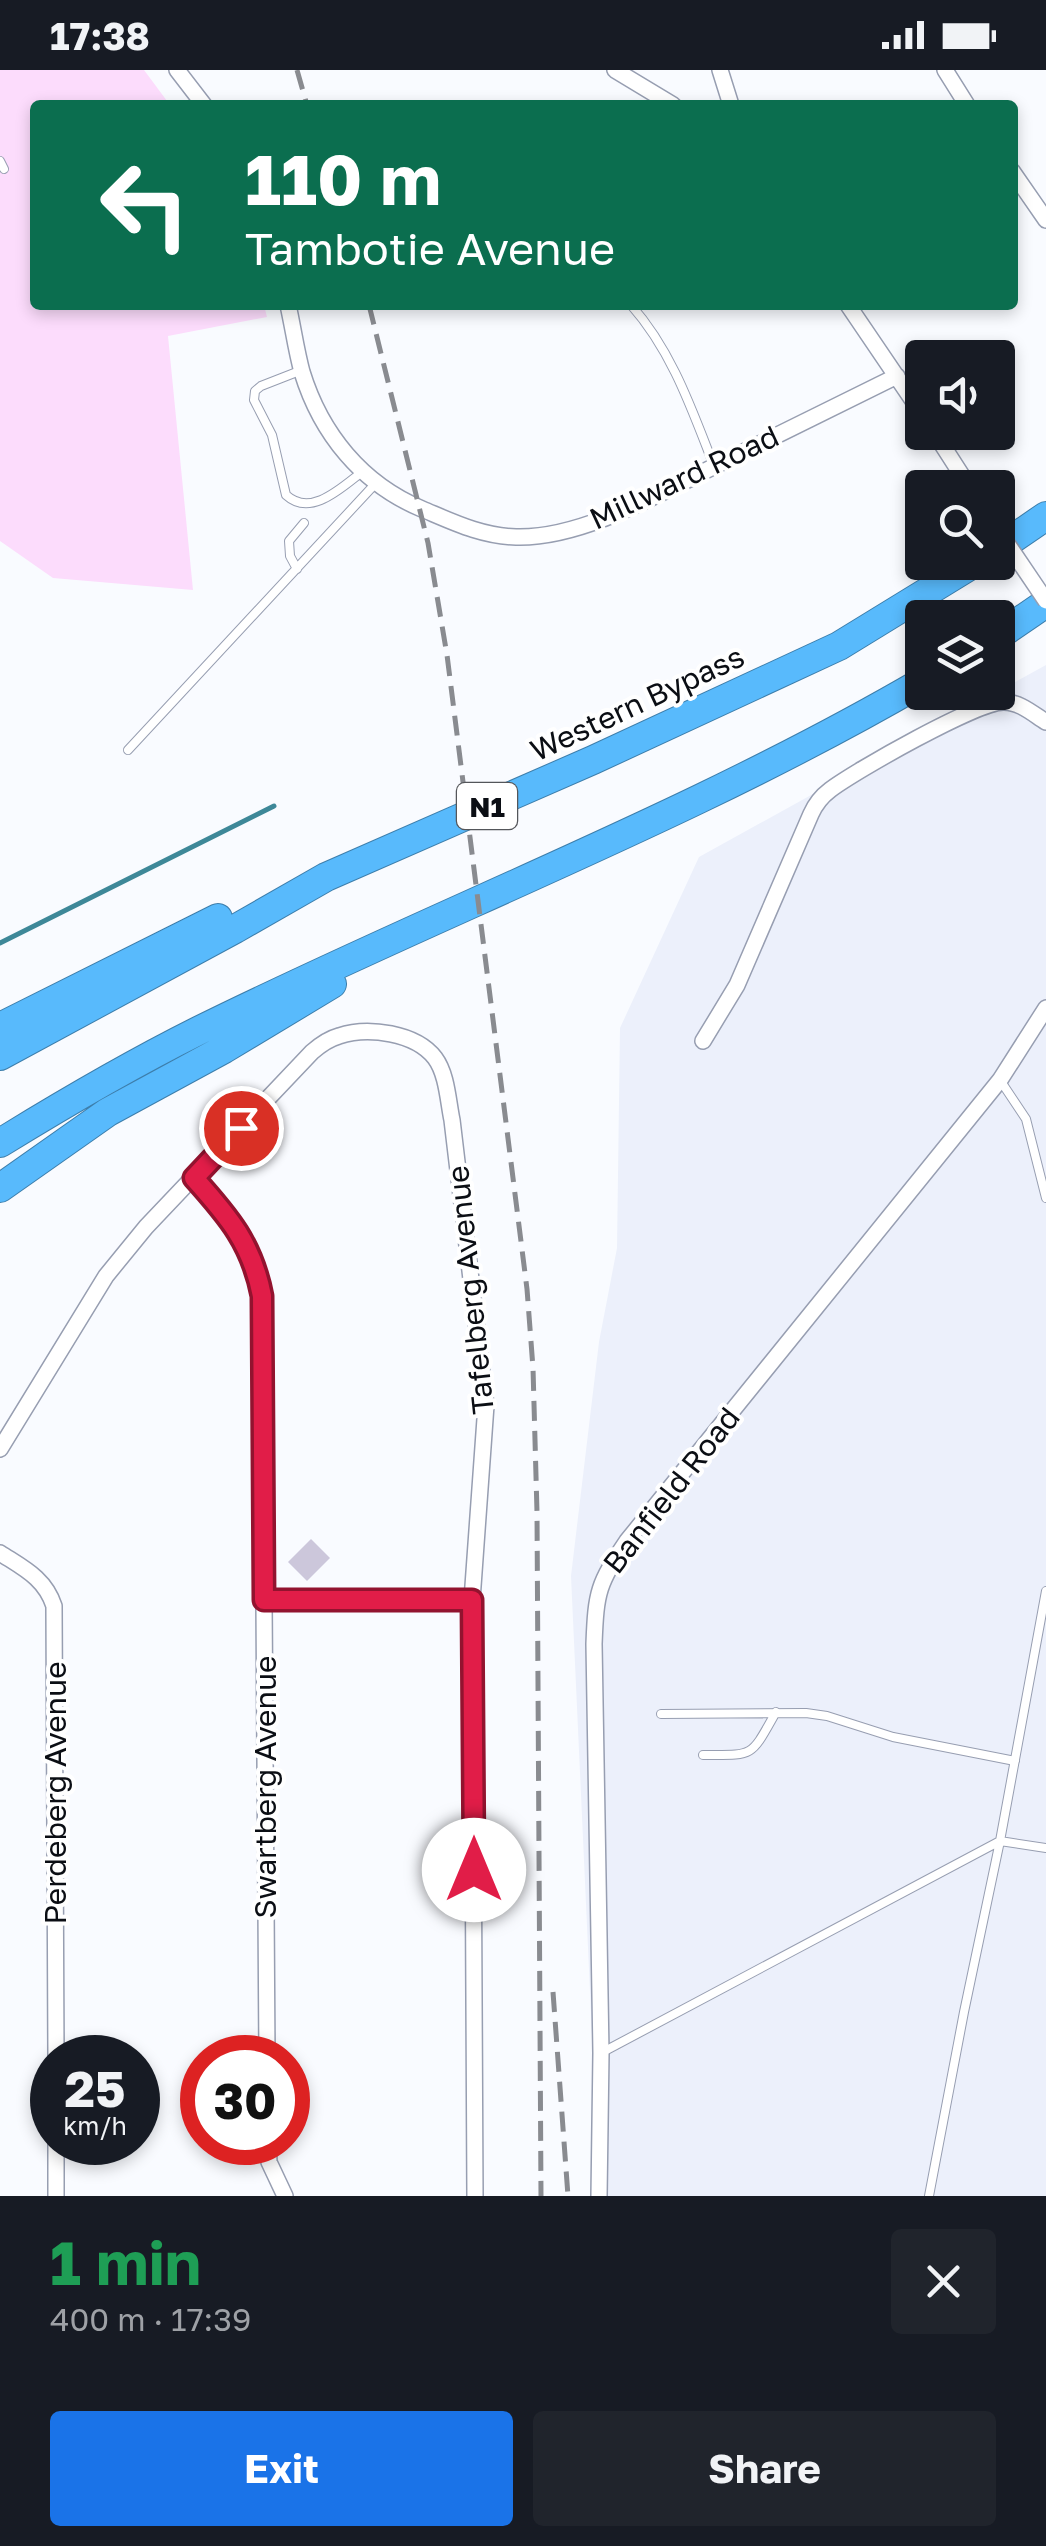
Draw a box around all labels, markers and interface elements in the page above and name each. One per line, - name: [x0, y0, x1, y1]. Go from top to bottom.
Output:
- text: 17:38: [50, 13, 150, 58]
- text: 110 m: [245, 136, 441, 220]
- icon: left: [80, 140, 210, 270]
- text: Tambotie Avenue: [245, 221, 615, 275]
- map controls: [905, 340, 1015, 710]
- button: sound: [905, 340, 1015, 450]
- street label: Millward Road: [584, 418, 784, 536]
- button: search: [905, 470, 1015, 580]
- button: layers: [905, 600, 1015, 710]
- street label: Western Bypass: [524, 638, 750, 768]
- road number: N1: [457, 783, 517, 829]
- pin: [199, 1086, 284, 1171]
- icon: arrive: [214, 1101, 269, 1156]
- street label: Tafelberg Avenue: [439, 1164, 501, 1416]
- street label: Banfield Road: [595, 1400, 747, 1580]
- street label: Swartberg Avenue: [247, 1656, 283, 1918]
- street label: Perdeberg Avenue: [37, 1661, 73, 1925]
- position arrow: [422, 1818, 526, 1922]
- speed limit sign: 30: [180, 2035, 310, 2165]
- text: 25: [64, 2058, 125, 2118]
- text: km/h: [63, 2110, 127, 2141]
- text: 1 min: [50, 2226, 201, 2298]
- button: close: [891, 2229, 996, 2334]
- text: 400 m · 17:39: [50, 2300, 251, 2338]
- button: Exit: [50, 2411, 513, 2526]
- button: Share: [533, 2411, 996, 2526]

